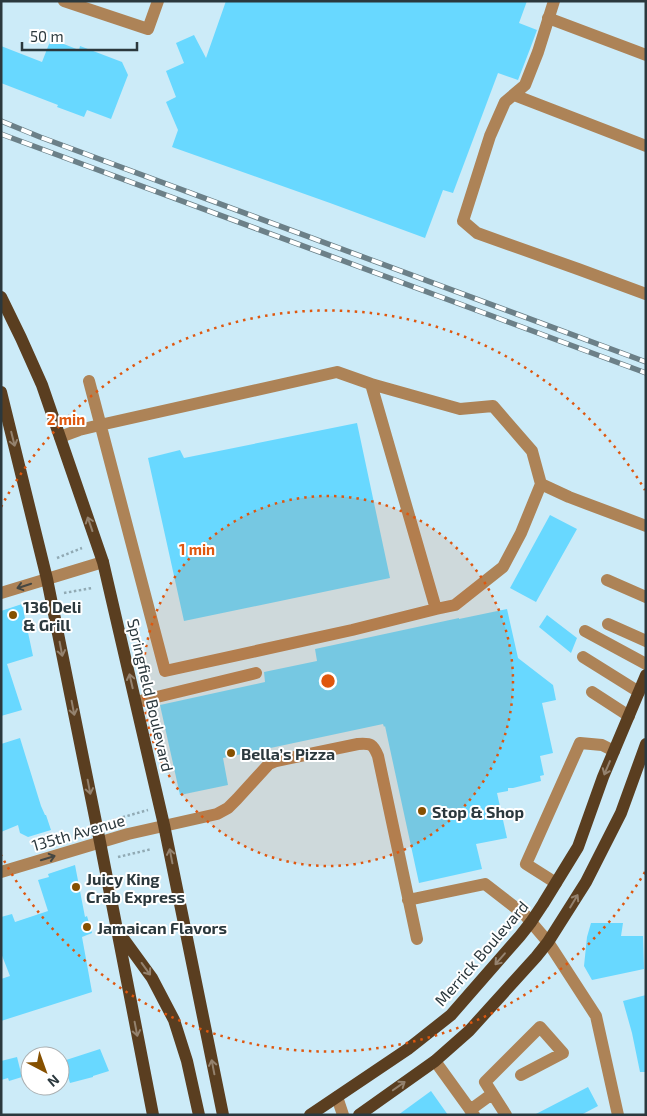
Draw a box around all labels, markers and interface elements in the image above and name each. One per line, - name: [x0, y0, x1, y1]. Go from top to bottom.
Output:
- scale bar: [22, 20, 138, 52]
- text: 50 m: [30, 27, 64, 45]
- text: 2 min: [47, 410, 85, 428]
- one-way arrow: [9, 431, 18, 447]
- one-way arrow: [85, 516, 94, 532]
- text: 1 min: [179, 540, 215, 558]
- one-way arrow: [17, 582, 33, 591]
- place label: 136 Deli & Grill: [23, 597, 82, 634]
- marker: 136 Deli & Grill: [7, 609, 19, 621]
- street label: Springfield Boulevard: [124, 617, 178, 773]
- one-way arrow: [57, 641, 67, 657]
- centre of rings: [319, 672, 337, 690]
- one-way arrow: [126, 673, 135, 689]
- one-way arrow: [69, 699, 78, 715]
- place label: Bella’s Pizza: [241, 744, 335, 763]
- marker: Bella’s Pizza: [225, 747, 237, 759]
- one-way arrow: [602, 760, 611, 775]
- one-way arrow: [85, 779, 94, 795]
- place label: Stop & Shop: [432, 802, 524, 821]
- marker: Stop & Shop: [416, 805, 428, 817]
- street label: 135th Avenue: [29, 810, 127, 854]
- one-way arrow: [165, 849, 175, 865]
- one-way arrow: [40, 852, 56, 862]
- place label: Juicy King Crab Express: [86, 869, 185, 906]
- marker: Juicy King Crab Express: [70, 881, 82, 893]
- one-way arrow: [569, 894, 579, 908]
- street label: Merrick Boulevard: [430, 897, 532, 1009]
- place label: Jamaican Flavors: [97, 918, 227, 937]
- marker: Jamaican Flavors: [81, 921, 93, 933]
- one-way arrow: [494, 953, 506, 966]
- one-way arrow: [141, 962, 151, 976]
- one-way arrow: [132, 1021, 142, 1037]
- north arrow: [20, 1046, 70, 1096]
- one-way arrow: [208, 1059, 217, 1075]
- text: N: [44, 1071, 63, 1091]
- one-way arrow: [392, 1081, 405, 1092]

